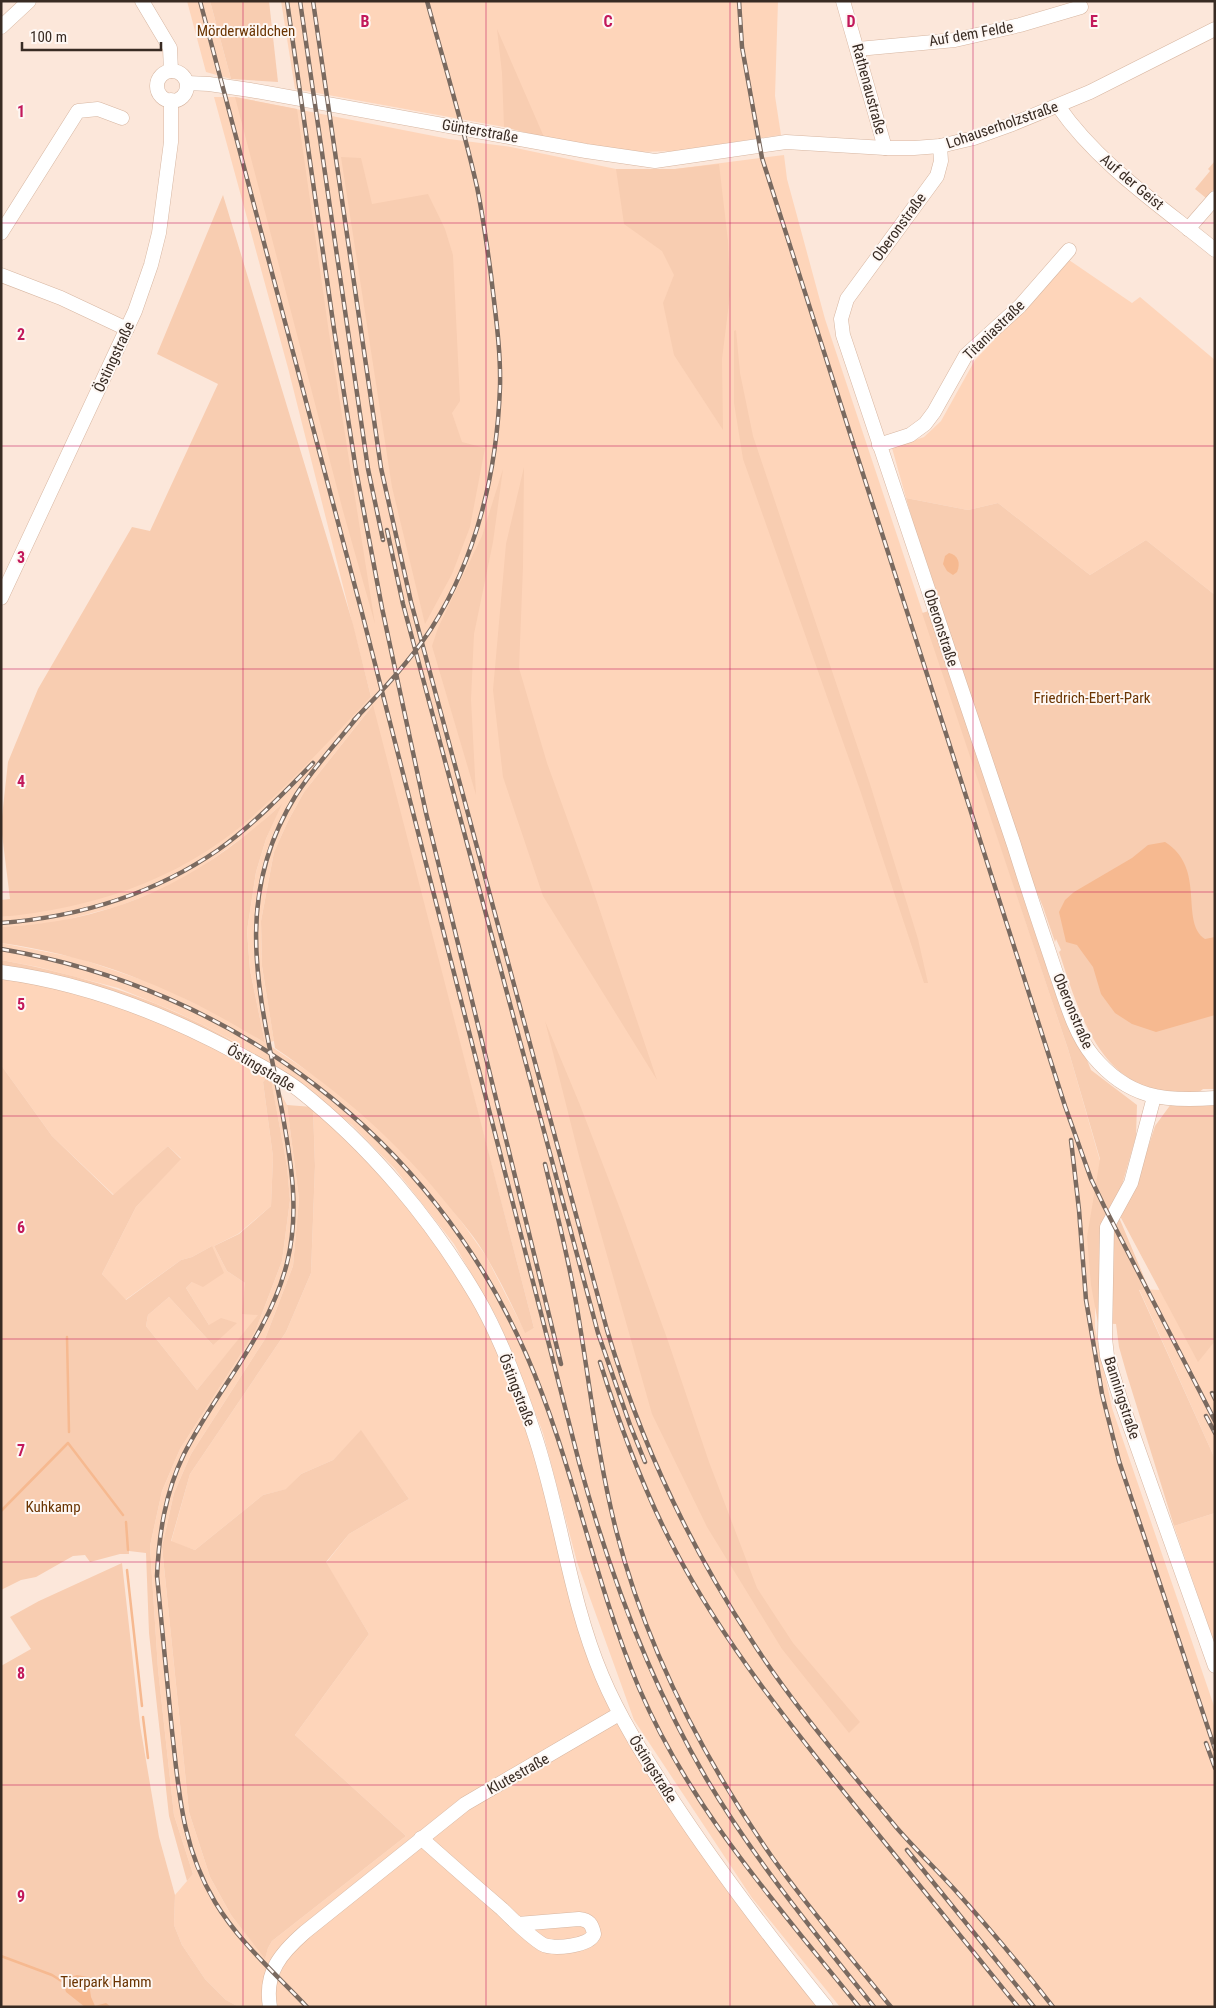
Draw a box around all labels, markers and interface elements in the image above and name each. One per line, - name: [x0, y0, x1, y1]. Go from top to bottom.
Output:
- text: B: [361, 12, 370, 31]
- text: C: [603, 12, 613, 31]
- text: D: [846, 12, 856, 31]
- text: E: [1090, 12, 1098, 31]
- street label: Auf dem Felde: [927, 18, 1015, 50]
- scale bar: [22, 20, 161, 52]
- park label: Mörderwäldchen: [197, 22, 295, 40]
- text: 100 m: [30, 28, 67, 46]
- street label: Rathenaustraße: [848, 42, 890, 136]
- street label: Lohauserholzstraße: [944, 97, 1060, 153]
- text: 1: [17, 102, 25, 121]
- street label: Günterstraße: [441, 115, 519, 147]
- street label: Auf der Geist: [1097, 150, 1167, 214]
- street label: Oberonstraße: [868, 189, 930, 265]
- street label: Titaniastraße: [960, 296, 1028, 364]
- street label: Östingstraße: [90, 319, 138, 395]
- text: 2: [17, 325, 25, 344]
- text: 3: [17, 548, 25, 567]
- street label: Oberonstraße: [920, 587, 962, 669]
- park label: Friedrich-Ebert-Park: [1033, 689, 1151, 707]
- text: 4: [17, 772, 25, 791]
- street label: Oberonstraße: [1049, 971, 1097, 1051]
- text: 5: [17, 995, 25, 1014]
- street label: Östingstraße: [224, 1041, 298, 1095]
- text: 6: [17, 1218, 25, 1237]
- street label: Östingstraße: [495, 1351, 539, 1429]
- street label: Banningstraße: [1100, 1355, 1144, 1441]
- text: 7: [17, 1441, 25, 1460]
- park label: Kuhkamp: [25, 1498, 81, 1516]
- text: 8: [17, 1664, 25, 1683]
- street label: Östingstraße: [625, 1732, 681, 1806]
- street label: Klutestraße: [484, 1750, 552, 1798]
- text: 9: [17, 1887, 25, 1906]
- park label: Tierpark Hamm: [60, 1973, 152, 1991]

